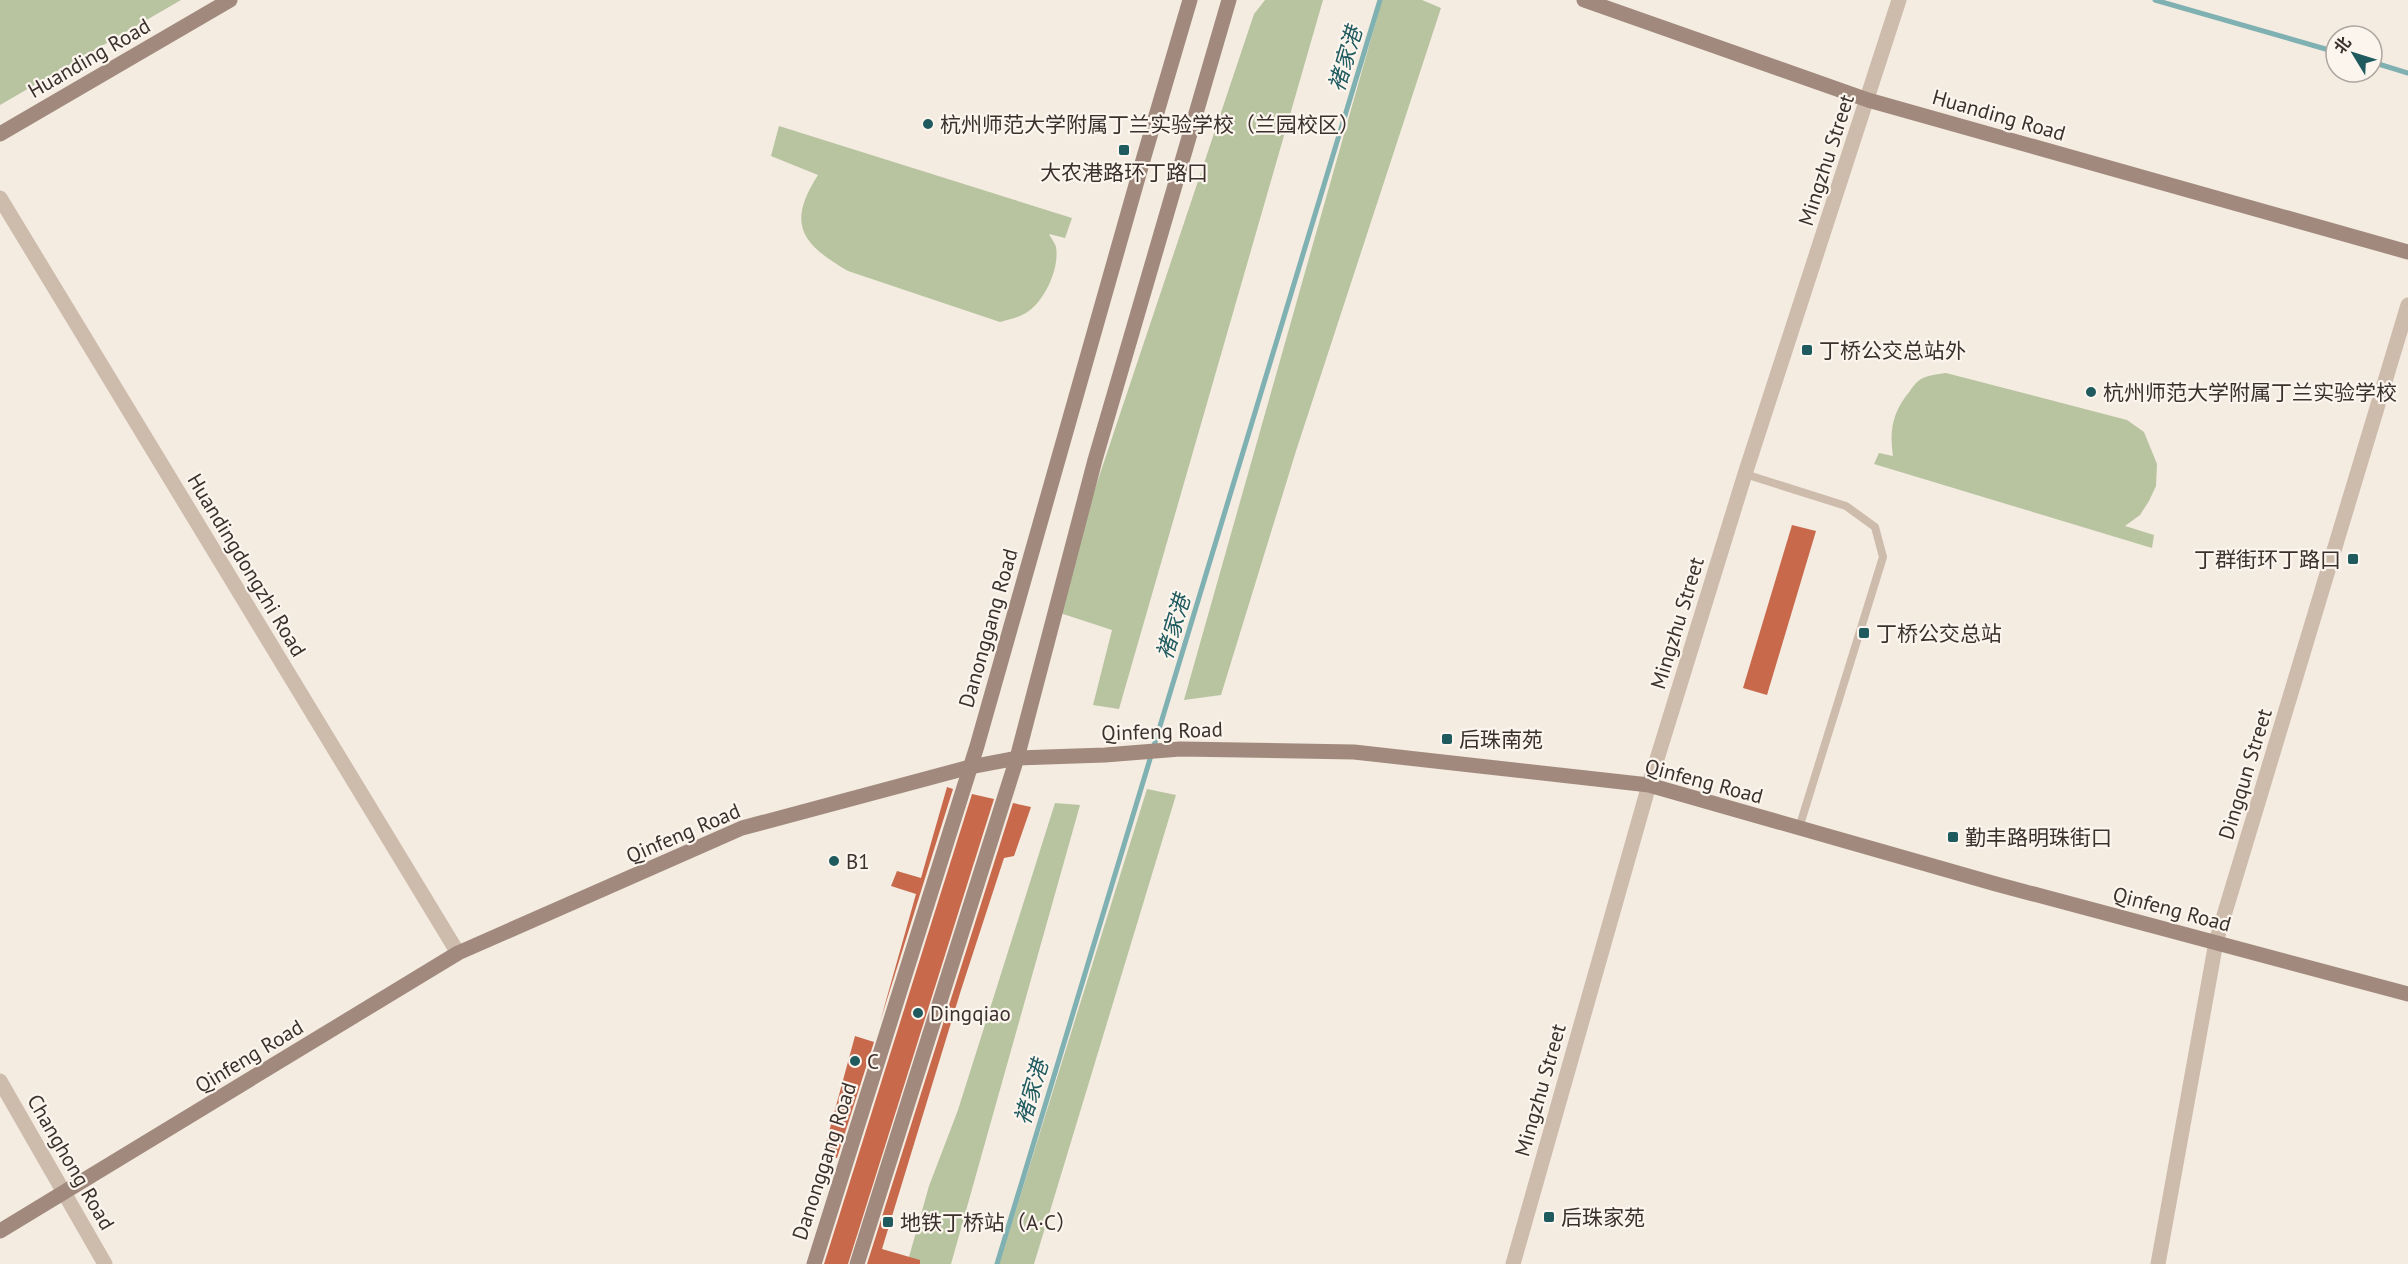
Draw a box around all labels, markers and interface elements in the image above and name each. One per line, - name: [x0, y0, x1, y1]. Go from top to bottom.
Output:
- street label: Huanding Road: [23, 12, 155, 104]
- water label: 褚家港: [1322, 20, 1369, 95]
- north arrow: [2324, 24, 2384, 84]
- text: 北: [2329, 32, 2355, 57]
- street label: Huanding Road: [1929, 83, 2069, 147]
- street label: Mingzhu Street: [1792, 91, 1860, 229]
- place label: 杭州师范大学附属丁兰实验学校（兰园校区）: [940, 111, 1360, 138]
- marker: 杭州师范大学附属丁兰实验学校（兰园校区）: [921, 117, 935, 131]
- marker: 大农港路环丁路口: [1117, 143, 1131, 157]
- place label: 大农港路环丁路口: [1040, 159, 1208, 186]
- place label: 丁桥公交总站外: [1819, 337, 1966, 364]
- marker: 丁桥公交总站外: [1800, 343, 1814, 357]
- place label: 杭州师范大学附属丁兰实验学校: [2103, 379, 2397, 406]
- marker: 杭州师范大学附属丁兰实验学校: [2084, 385, 2098, 399]
- street label: Huandingdongzhi Road: [182, 469, 312, 661]
- street label: Danonggang Road: [952, 545, 1024, 711]
- place label: 丁群街环丁路口: [2194, 546, 2341, 573]
- marker: 丁群街环丁路口: [2346, 552, 2360, 566]
- street label: Mingzhu Street: [1644, 554, 1710, 692]
- water label: 褚家港: [1150, 588, 1197, 663]
- place label: 丁桥公交总站: [1876, 620, 2002, 647]
- marker: 丁桥公交总站: [1857, 626, 1871, 640]
- street label: Dingqun Street: [2212, 705, 2278, 843]
- street label: Qinfeng Road: [1101, 715, 1223, 747]
- place label: 后珠南苑: [1459, 726, 1543, 753]
- marker: 后珠南苑: [1440, 732, 1454, 746]
- street label: Qinfeng Road: [1642, 752, 1766, 810]
- street label: Qinfeng Road: [622, 797, 744, 869]
- place label: 勤丰路明珠街口: [1965, 824, 2112, 851]
- marker: 勤丰路明珠街口: [1946, 830, 1960, 844]
- place label: B1: [846, 848, 870, 875]
- marker: B1: [827, 854, 841, 868]
- street label: Qinfeng Road: [2110, 880, 2234, 938]
- place label: Dingqiao: [930, 1000, 1011, 1027]
- marker: Dingqiao: [911, 1006, 925, 1020]
- street label: Qinfeng Road: [190, 1013, 308, 1099]
- street label: Mingzhu Street: [1508, 1021, 1572, 1159]
- place label: C: [867, 1048, 879, 1075]
- water label: 褚家港: [1008, 1053, 1055, 1128]
- marker: C: [848, 1054, 862, 1068]
- street label: Danonggang Road: [786, 1079, 862, 1243]
- street label: Changhong Road: [21, 1089, 121, 1235]
- place label: 后珠家苑: [1561, 1204, 1645, 1231]
- place label: 地铁丁桥站（A·C）: [900, 1209, 1077, 1236]
- marker: 后珠家苑: [1542, 1210, 1556, 1224]
- marker: 地铁丁桥站（A·C）: [881, 1215, 895, 1229]

